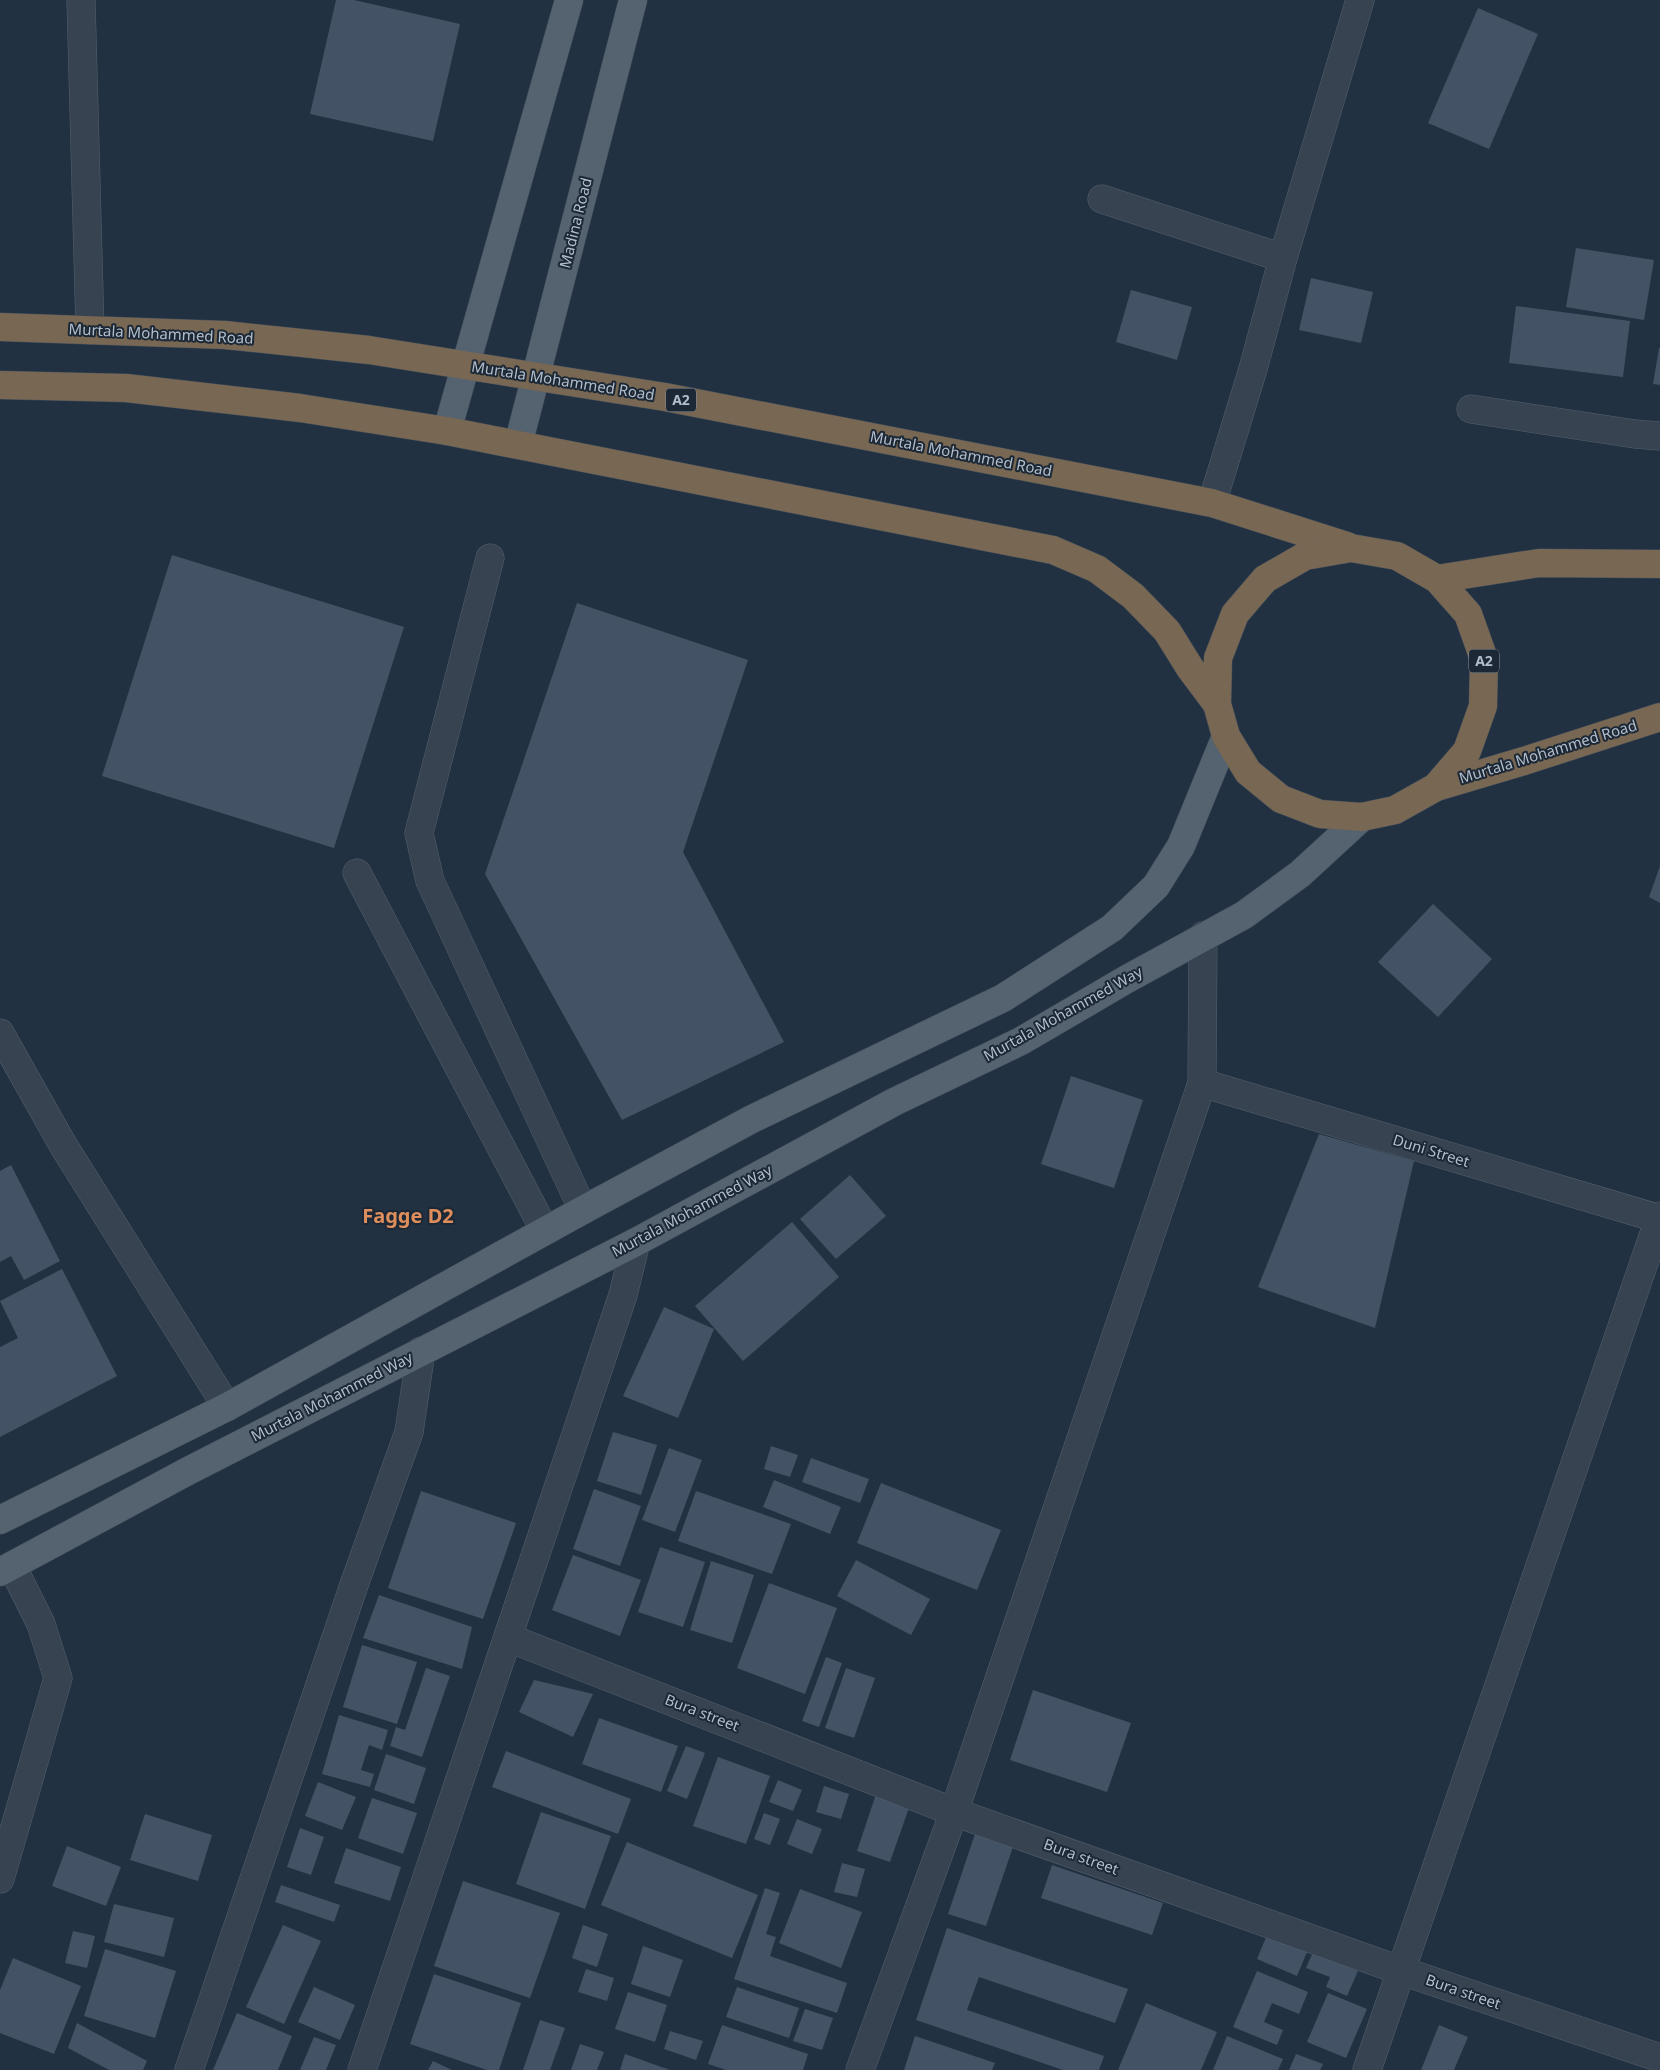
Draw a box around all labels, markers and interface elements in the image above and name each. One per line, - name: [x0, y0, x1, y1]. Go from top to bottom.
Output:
- street label: Madina Road: [554, 175, 596, 270]
- street label: Murtala Mohammed Road: [68, 318, 254, 348]
- street label: Murtala Mohammed Road: [470, 356, 656, 404]
- road number: A2: [666, 388, 696, 412]
- street label: Murtala Mohammed Road: [868, 426, 1054, 480]
- road number: A2: [1469, 649, 1499, 672]
- street label: Murtala Mohammed Road: [1456, 714, 1639, 788]
- street label: Murtala Mohammed Way: [979, 961, 1146, 1065]
- street label: Duni Street: [1391, 1129, 1473, 1171]
- street label: Murtala Mohammed Way: [608, 1159, 775, 1261]
- district label: Fagge D2: [362, 1202, 454, 1229]
- street label: Murtala Mohammed Way: [247, 1346, 416, 1446]
- street label: Bura street: [662, 1689, 743, 1736]
- street label: Bura street: [1041, 1833, 1122, 1879]
- street label: Bura street: [1423, 1969, 1504, 2013]

